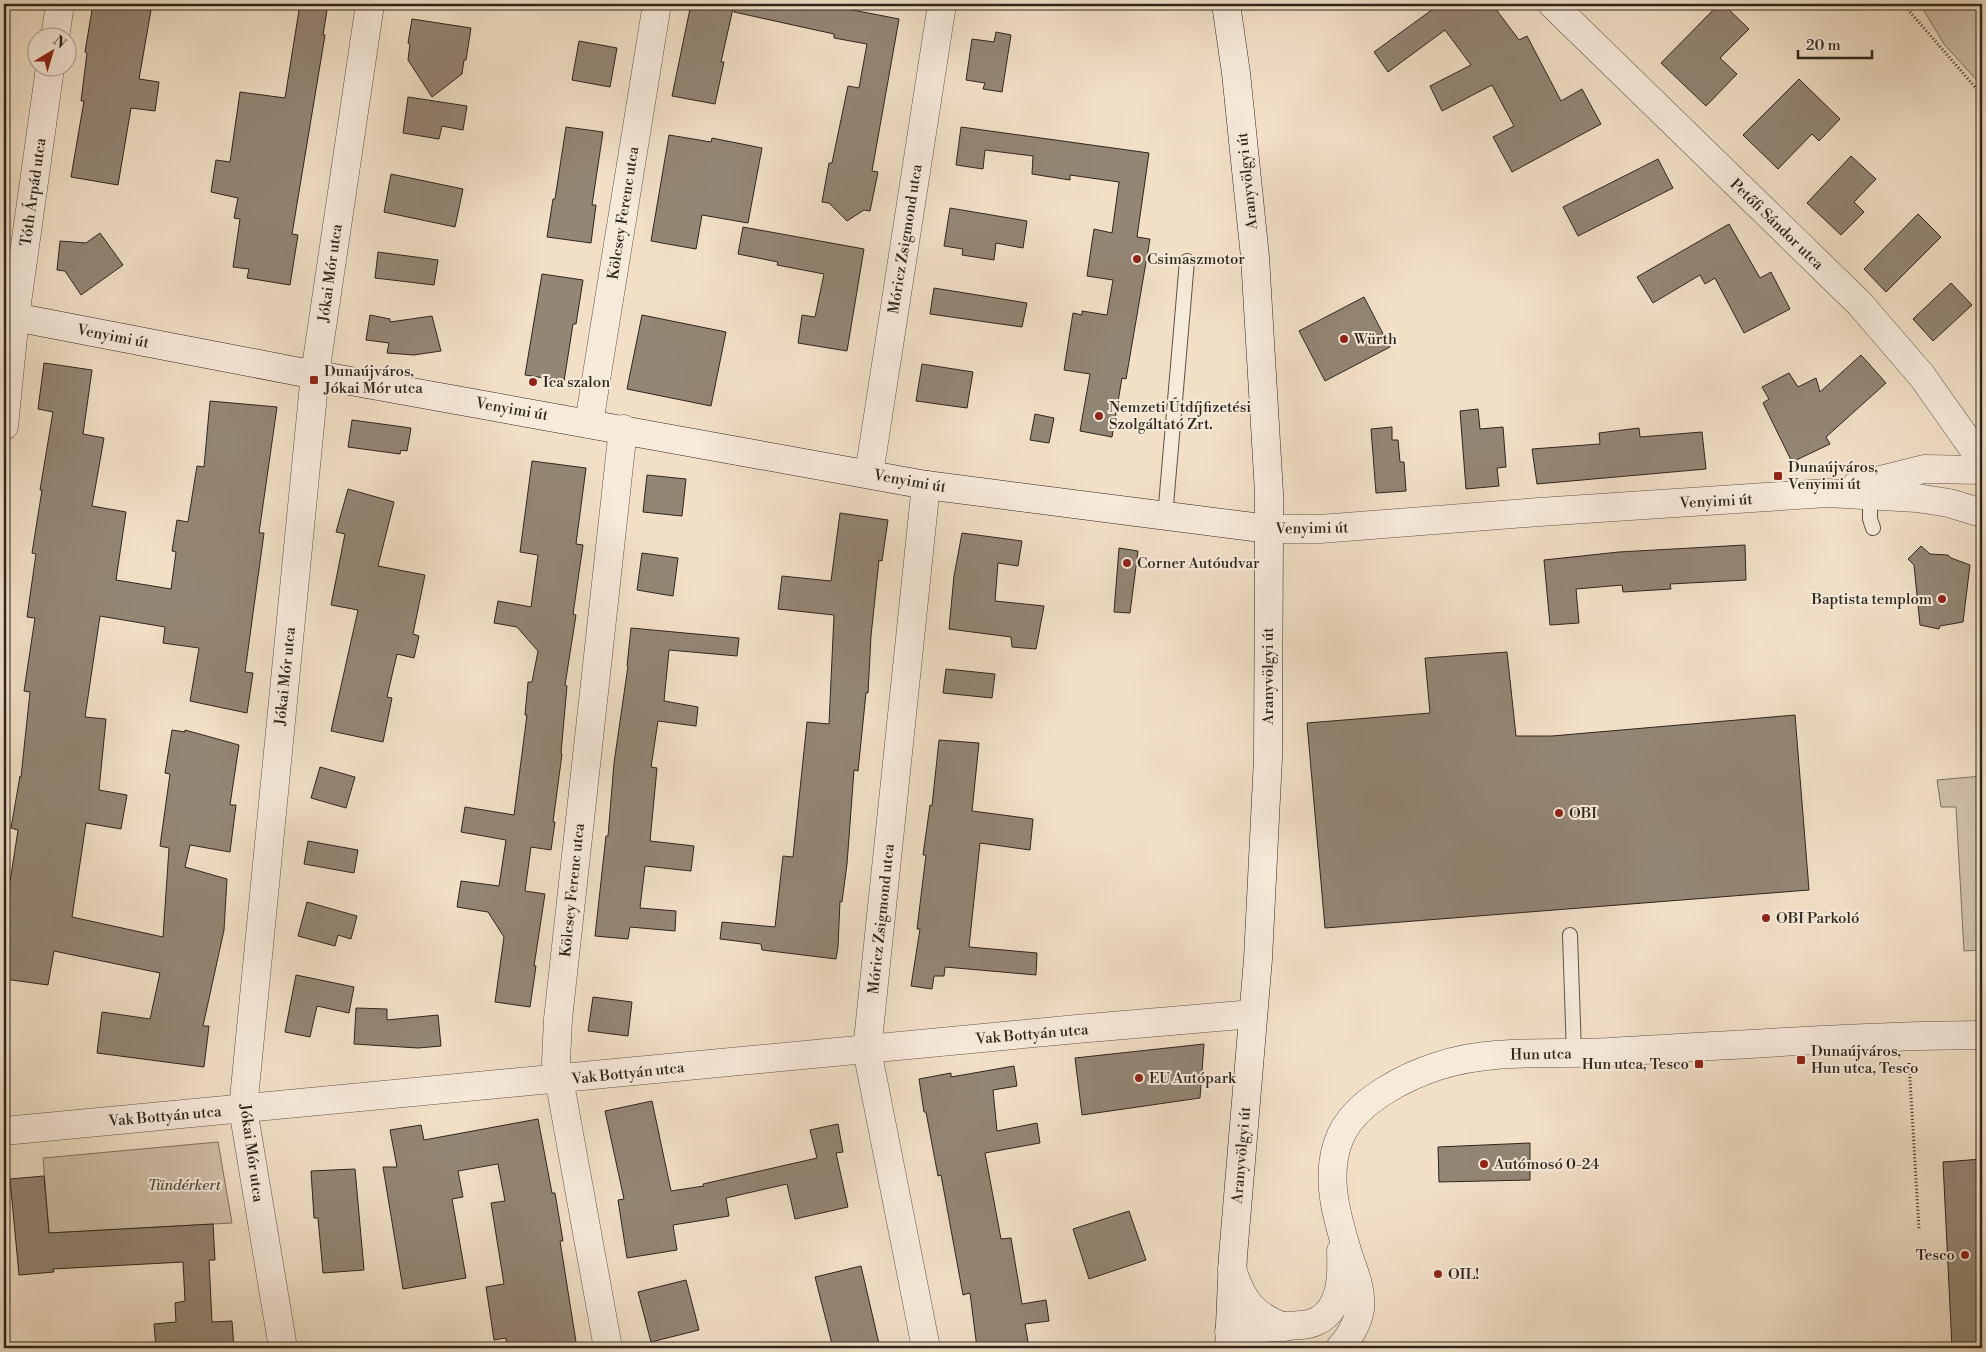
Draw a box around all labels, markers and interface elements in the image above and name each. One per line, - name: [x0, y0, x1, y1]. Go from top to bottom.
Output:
- north arrow: [28, 28, 78, 78]
- scale bar: [1798, 28, 1872, 60]
- text: N: [49, 32, 69, 53]
- text: 20 m: [1806, 36, 1841, 55]
- street label: Aranyvölgyi út: [1233, 131, 1262, 231]
- street label: Tóth Árpád utca: [16, 136, 51, 247]
- street label: Kölcsey Ferenc utca: [604, 145, 643, 281]
- street label: Móricz Zsigmond utca: [884, 162, 927, 315]
- street label: Petőfi Sándor utca: [1726, 175, 1828, 274]
- street label: Jókai Mór utca: [314, 222, 347, 324]
- place label: Csimaszmotor: [1147, 250, 1245, 269]
- marker: Csimaszmotor: [1131, 253, 1143, 265]
- street label: Venyimi út: [74, 320, 151, 353]
- place label: Würth: [1353, 330, 1397, 349]
- marker: Würth: [1338, 333, 1350, 345]
- place label: Dunaújváros, Jókai Mór utca: [323, 362, 423, 398]
- place label: Ica szalon: [543, 373, 610, 392]
- marker: Dunaújváros, Jókai Mór utca: [308, 374, 320, 386]
- marker: Ica szalon: [527, 376, 539, 388]
- street label: Venyimi út: [473, 394, 550, 425]
- place label: Nemzeti Útdíjfizetési Szolgáltató Zrt.: [1109, 397, 1251, 434]
- marker: Nemzeti Útdíjfizetési Szolgáltató Zrt.: [1093, 410, 1105, 422]
- place label: Dunaújváros, Venyimi út: [1787, 458, 1878, 494]
- street label: Venyimi út: [871, 466, 948, 497]
- marker: Dunaújváros, Venyimi út: [1772, 470, 1784, 482]
- street label: Venyimi út: [1678, 490, 1754, 513]
- street label: Venyimi út: [1274, 518, 1349, 539]
- place label: Corner Autóudvar: [1137, 554, 1260, 573]
- marker: Corner Autóudvar: [1121, 557, 1133, 569]
- place label: Baptista templom: [1810, 590, 1932, 609]
- marker: Baptista templom: [1936, 593, 1948, 605]
- street label: Jókai Mór utca: [271, 625, 300, 727]
- street label: Aranyvölgyi út: [1259, 627, 1278, 726]
- place label: OBI: [1569, 804, 1597, 823]
- marker: OBI: [1553, 807, 1565, 819]
- street label: Kölcsey Ferenc utca: [556, 822, 589, 958]
- street label: Móricz Zsigmond utca: [864, 842, 899, 995]
- place label: OBI Parkoló: [1776, 909, 1859, 928]
- marker: OBI Parkoló: [1760, 912, 1772, 924]
- street label: Vak Bottyán utca: [974, 1020, 1090, 1049]
- place label: Dunaújváros, Hun utca, Tesco: [1811, 1042, 1918, 1078]
- street label: Hun utca: [1510, 1044, 1572, 1065]
- marker: Dunaújváros, Hun utca, Tesco: [1795, 1054, 1807, 1066]
- place label: Hun utca, Tesco: [1582, 1055, 1689, 1074]
- street label: Vak Bottyán utca: [570, 1058, 686, 1089]
- marker: Hun utca, Tesco: [1693, 1058, 1705, 1070]
- place label: EU Autópark: [1149, 1069, 1237, 1088]
- marker: EU Autópark: [1133, 1072, 1145, 1084]
- street label: Vak Bottyán utca: [107, 1102, 223, 1131]
- street label: Jókai Mór utca: [235, 1102, 268, 1204]
- street label: Aranyvölgyi út: [1228, 1105, 1255, 1205]
- place label: Autómosó 0-24: [1493, 1155, 1599, 1174]
- marker: Autómosó 0-24: [1478, 1158, 1490, 1170]
- park label: Tündérkert: [147, 1176, 222, 1195]
- place label: Tesco: [1916, 1246, 1955, 1265]
- marker: Tesco: [1959, 1249, 1971, 1261]
- place label: OIL!: [1448, 1265, 1479, 1284]
- marker: OIL!: [1432, 1268, 1444, 1280]

